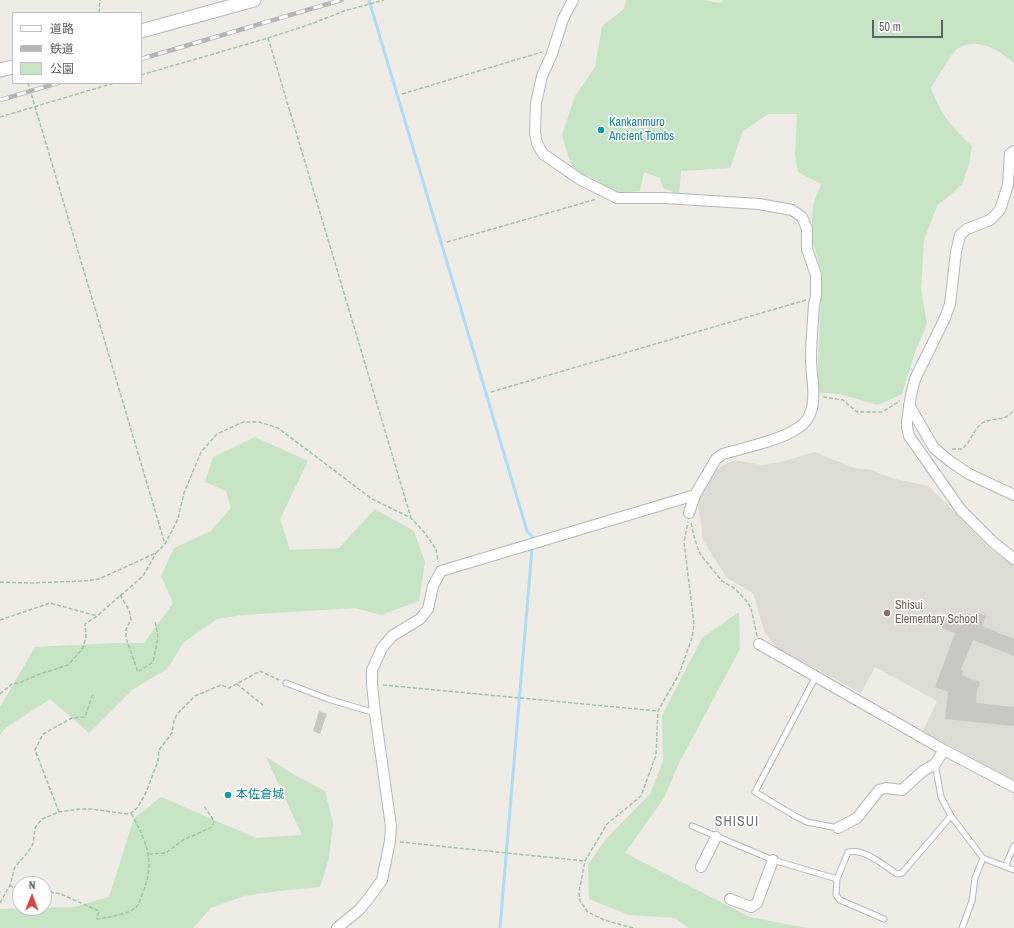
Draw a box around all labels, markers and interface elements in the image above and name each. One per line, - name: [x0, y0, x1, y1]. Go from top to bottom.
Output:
- legend: [12, 12, 142, 84]
- scale bar: [874, 12, 945, 38]
- text: 50 m: [879, 19, 901, 35]
- text: 道路: [50, 21, 74, 37]
- text: 鉄道: [50, 41, 74, 57]
- text: 公園: [50, 61, 74, 77]
- place label: Kankanmuro Ancient Tombs: [609, 116, 674, 144]
- marker: Kankanmuro Ancient Tombs: [596, 125, 606, 135]
- place label: Shisui Elementary School: [895, 599, 978, 627]
- marker: Shisui Elementary School: [882, 608, 892, 618]
- place label: 本佐倉城: [236, 788, 284, 802]
- marker: 本佐倉城: [223, 790, 233, 800]
- district label: SHISUI: [715, 814, 759, 830]
- north arrow: [12, 876, 52, 916]
- text: N: [29, 878, 36, 892]

